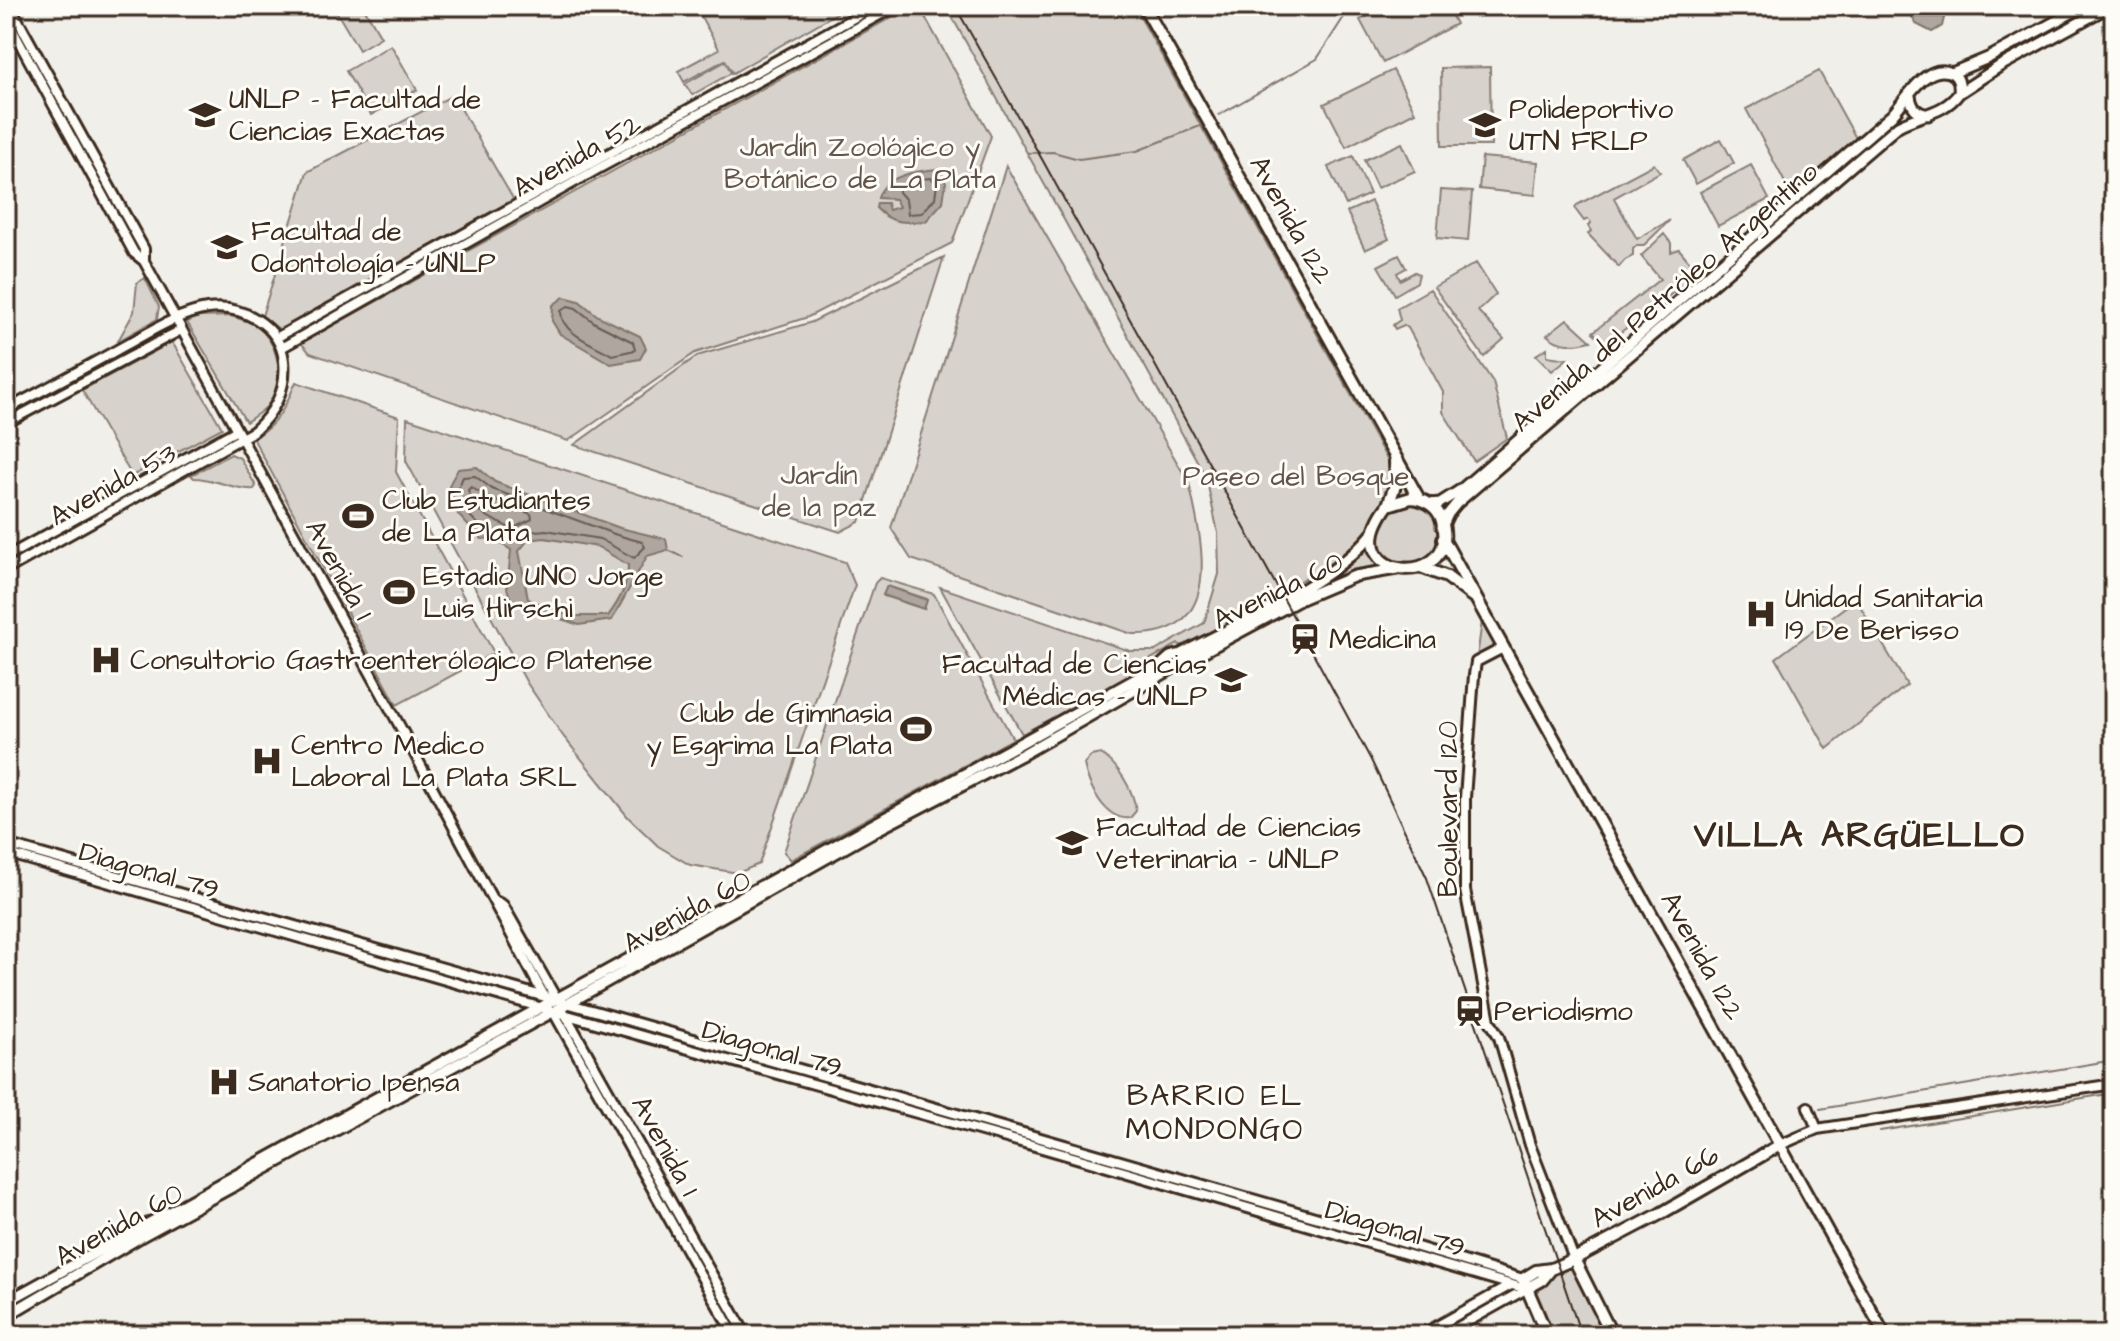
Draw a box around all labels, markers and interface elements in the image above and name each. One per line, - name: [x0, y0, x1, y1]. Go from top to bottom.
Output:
- place label: UNLP - Facultad de Ciencias Exactas: [229, 80, 481, 151]
- place label: Polideportivo UTN FRLP: [1509, 90, 1674, 161]
- school or university icon: UNLP - Facultad de Ciencias Exactas: [188, 98, 222, 132]
- street label: Avenida 52: [506, 105, 648, 207]
- school or university icon: Polideportivo UTN FRLP: [1468, 108, 1502, 142]
- park label: Jardín Zoológico y Botánico de La Plata: [724, 128, 996, 199]
- street label: Avenida 122: [1240, 149, 1342, 291]
- street label: Avenida del Petróleo Argentino: [1503, 153, 1828, 442]
- place label: Facultad de Odontología - UNLP: [251, 212, 496, 284]
- school or university icon: Facultad de Odontología - UNLP: [210, 230, 244, 264]
- street label: Avenida 53: [42, 434, 184, 536]
- park label: Jardín de la paz: [762, 456, 876, 527]
- park label: Paseo del Bosque: [1183, 457, 1409, 496]
- place label: Club Estudiantes de La Plata: [382, 481, 591, 552]
- sports icon: Club Estudiantes de La Plata: [341, 499, 375, 533]
- street label: Avenida 1: [295, 513, 383, 628]
- street label: Avenida 60: [1206, 543, 1350, 639]
- place label: Estadio UNO Jorge Luis Hirschi: [423, 557, 664, 628]
- sports icon: Estadio UNO Jorge Luis Hirschi: [382, 575, 416, 609]
- place label: Unidad Sanitaria 19 De Berisso: [1785, 579, 1983, 650]
- hospital icon: Unidad Sanitaria 19 De Berisso: [1744, 597, 1778, 631]
- place label: Medicina: [1329, 620, 1436, 659]
- station icon: Medicina: [1288, 622, 1322, 656]
- place label: Consultorio Gastroenterólogico Platense: [130, 641, 653, 681]
- hospital icon: Consultorio Gastroenterólogico Platense: [89, 643, 123, 677]
- place label: Facultad de Ciencias Médicas - UNLP: [942, 645, 1207, 716]
- school or university icon: Facultad de Ciencias Médicas - UNLP: [1214, 663, 1248, 697]
- place label: Club de Gimnasia y Esgrima La Plata: [647, 694, 892, 767]
- sports icon: Club de Gimnasia y Esgrima La Plata: [899, 712, 933, 746]
- street label: Boulevard 120: [1429, 721, 1468, 897]
- place label: Centro Medico Laboral La Plata SRL: [291, 726, 577, 797]
- hospital icon: Centro Medico Laboral La Plata SRL: [250, 744, 284, 778]
- place label: Facultad de Ciencias Veterinaria - UNLP: [1096, 808, 1361, 879]
- district label: VILLA ARGÜELLO: [1693, 810, 2026, 861]
- school or university icon: Facultad de Ciencias Veterinaria - UNLP: [1055, 826, 1089, 860]
- street label: Diagonal 79: [74, 832, 224, 911]
- street label: Avenida 60: [616, 861, 758, 963]
- street label: Avenida 122: [1651, 885, 1753, 1027]
- place label: Periodismo: [1494, 992, 1633, 1031]
- station icon: Periodismo: [1453, 994, 1487, 1028]
- street label: Diagonal 79: [697, 1010, 847, 1089]
- place label: Sanatorio Ipensa: [248, 1063, 459, 1102]
- hospital icon: Sanatorio Ipensa: [207, 1065, 241, 1099]
- district label: BARRIO EL MONDONGO: [1126, 1075, 1304, 1151]
- street label: Avenida 1: [621, 1089, 709, 1204]
- street label: Avenida 66: [1584, 1136, 1726, 1238]
- street label: Avenida 60: [48, 1174, 190, 1276]
- street label: Diagonal 79: [1320, 1190, 1470, 1269]

